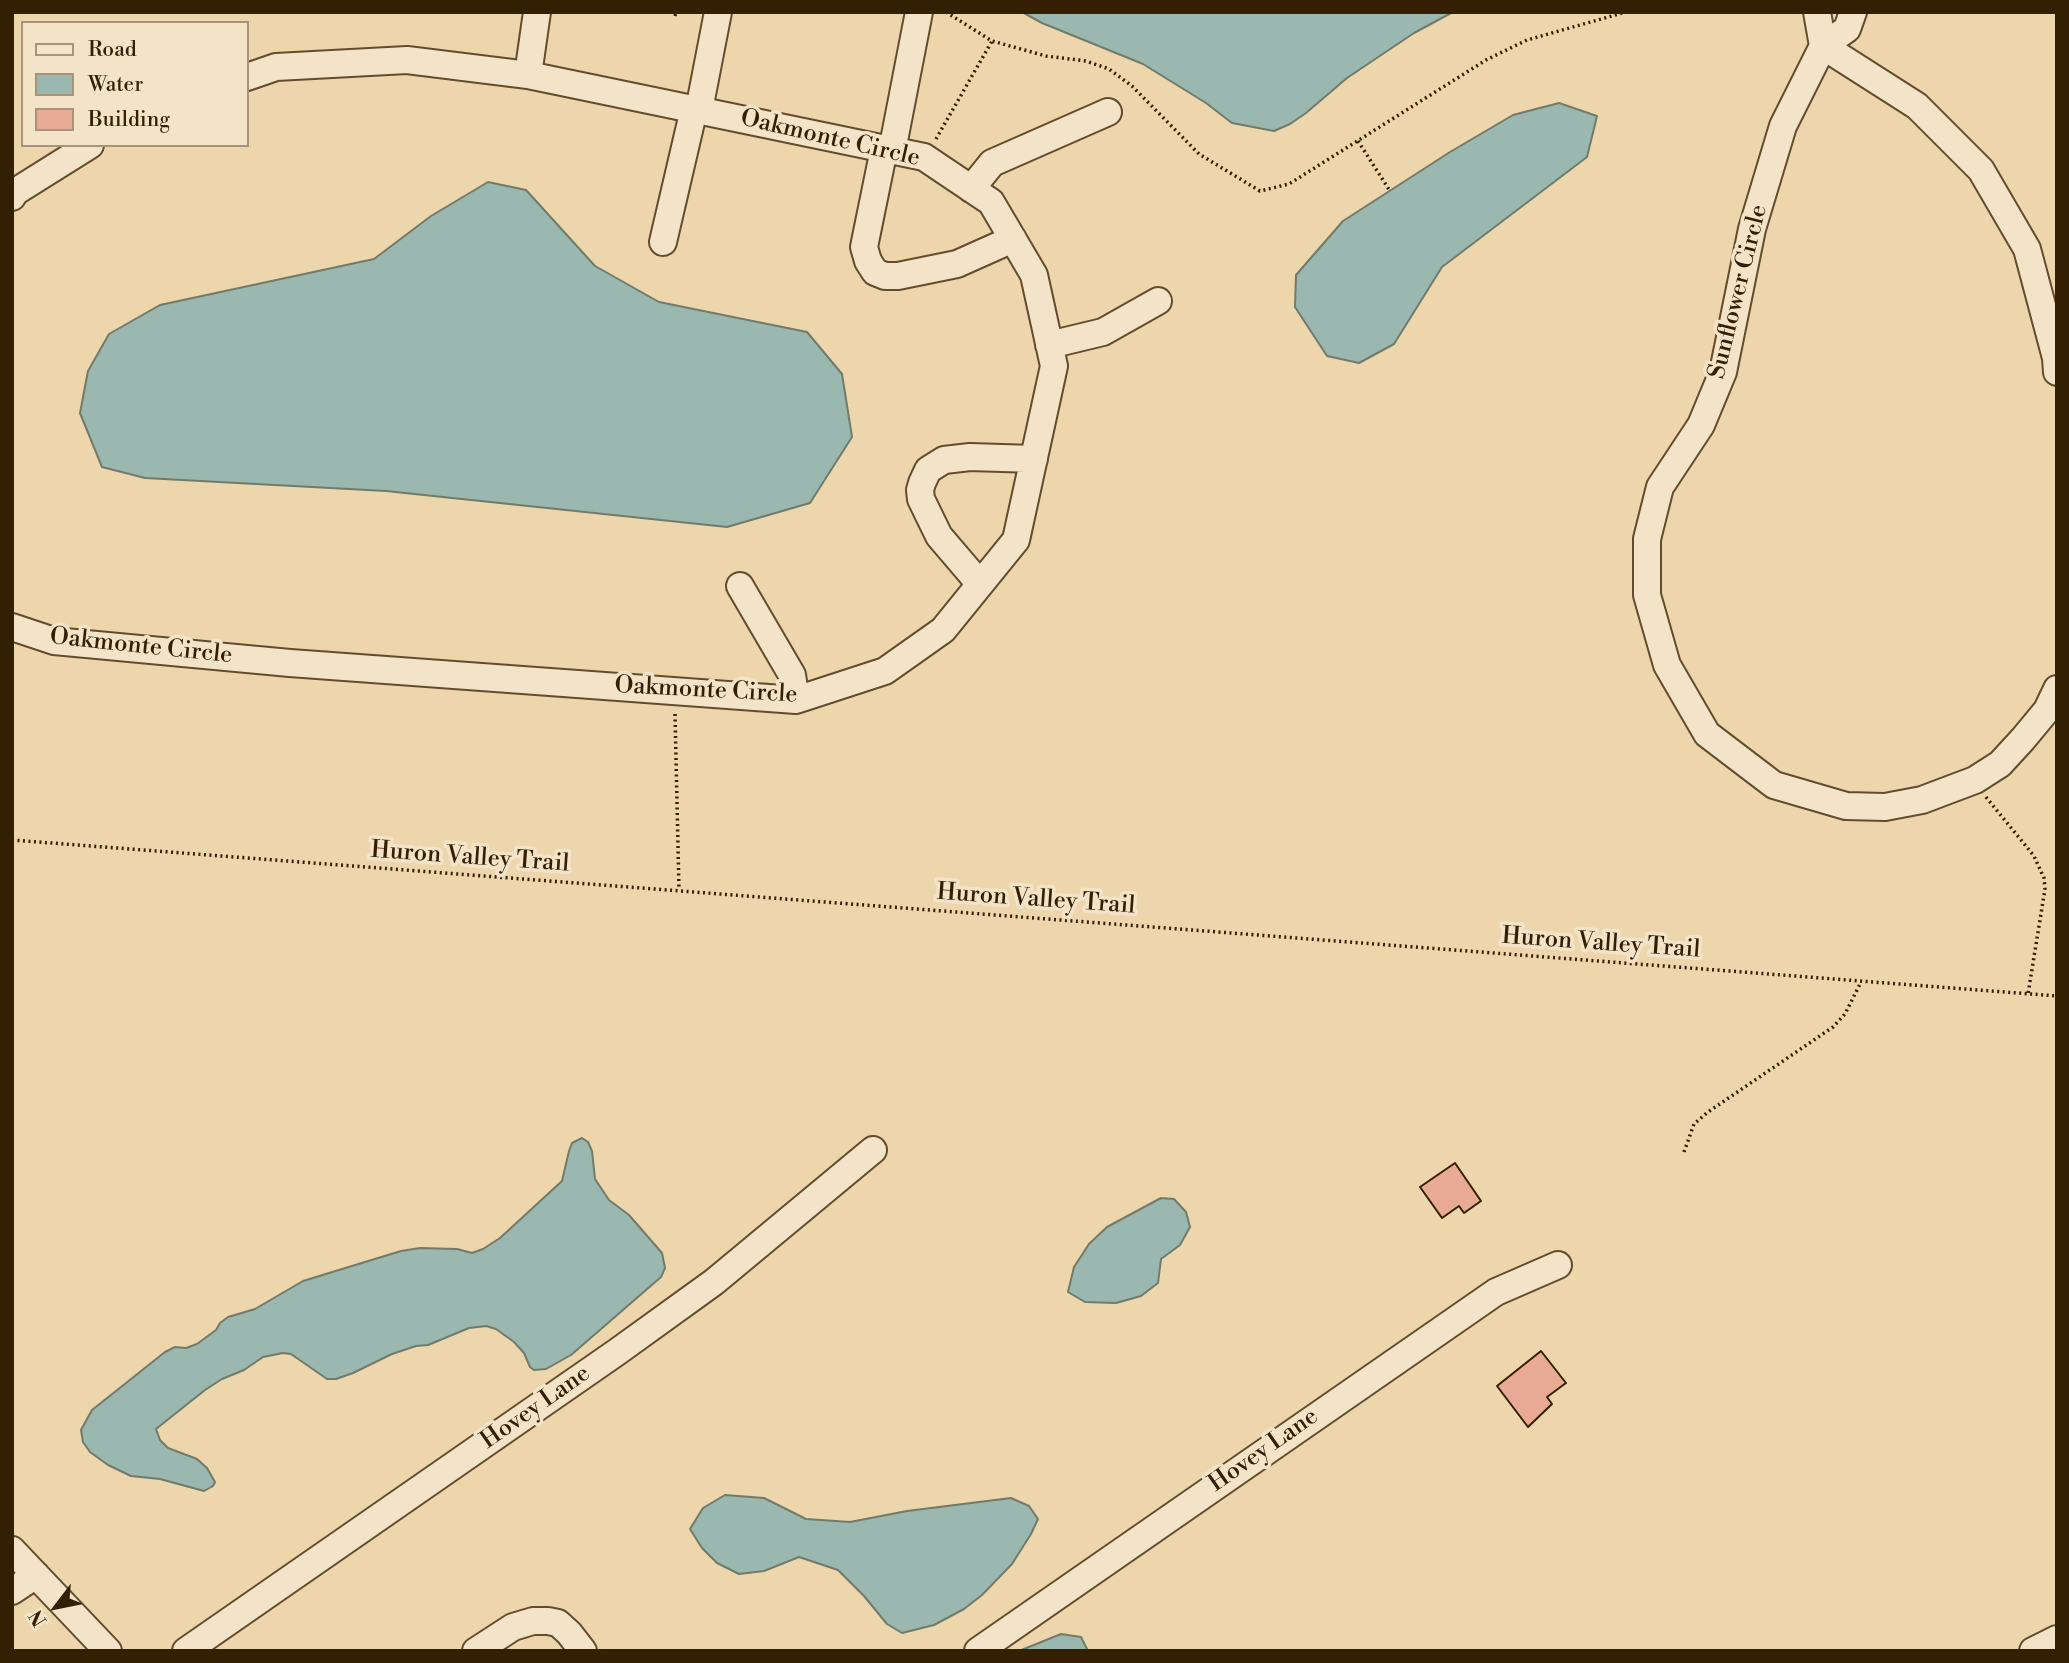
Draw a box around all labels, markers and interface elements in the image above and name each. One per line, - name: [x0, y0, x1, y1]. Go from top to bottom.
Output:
- legend: [21, 21, 248, 147]
- text: Road: [88, 37, 137, 63]
- text: Water: [88, 72, 143, 98]
- street label: Oakmonte Circle: [737, 104, 923, 174]
- text: Building: [88, 107, 170, 133]
- street label: Sunflower Circle: [1703, 202, 1775, 382]
- street label: Oakmonte Circle: [48, 623, 234, 671]
- street label: Oakmonte Circle: [614, 672, 798, 710]
- street label: Huron Valley Trail: [370, 837, 570, 879]
- street label: Huron Valley Trail: [936, 879, 1136, 921]
- street label: Huron Valley Trail: [1501, 923, 1701, 965]
- street label: Hovey Lane: [476, 1360, 596, 1456]
- street label: Hovey Lane: [1204, 1403, 1324, 1499]
- north arrow: [21, 1572, 91, 1642]
- text: N: [24, 1605, 52, 1631]

